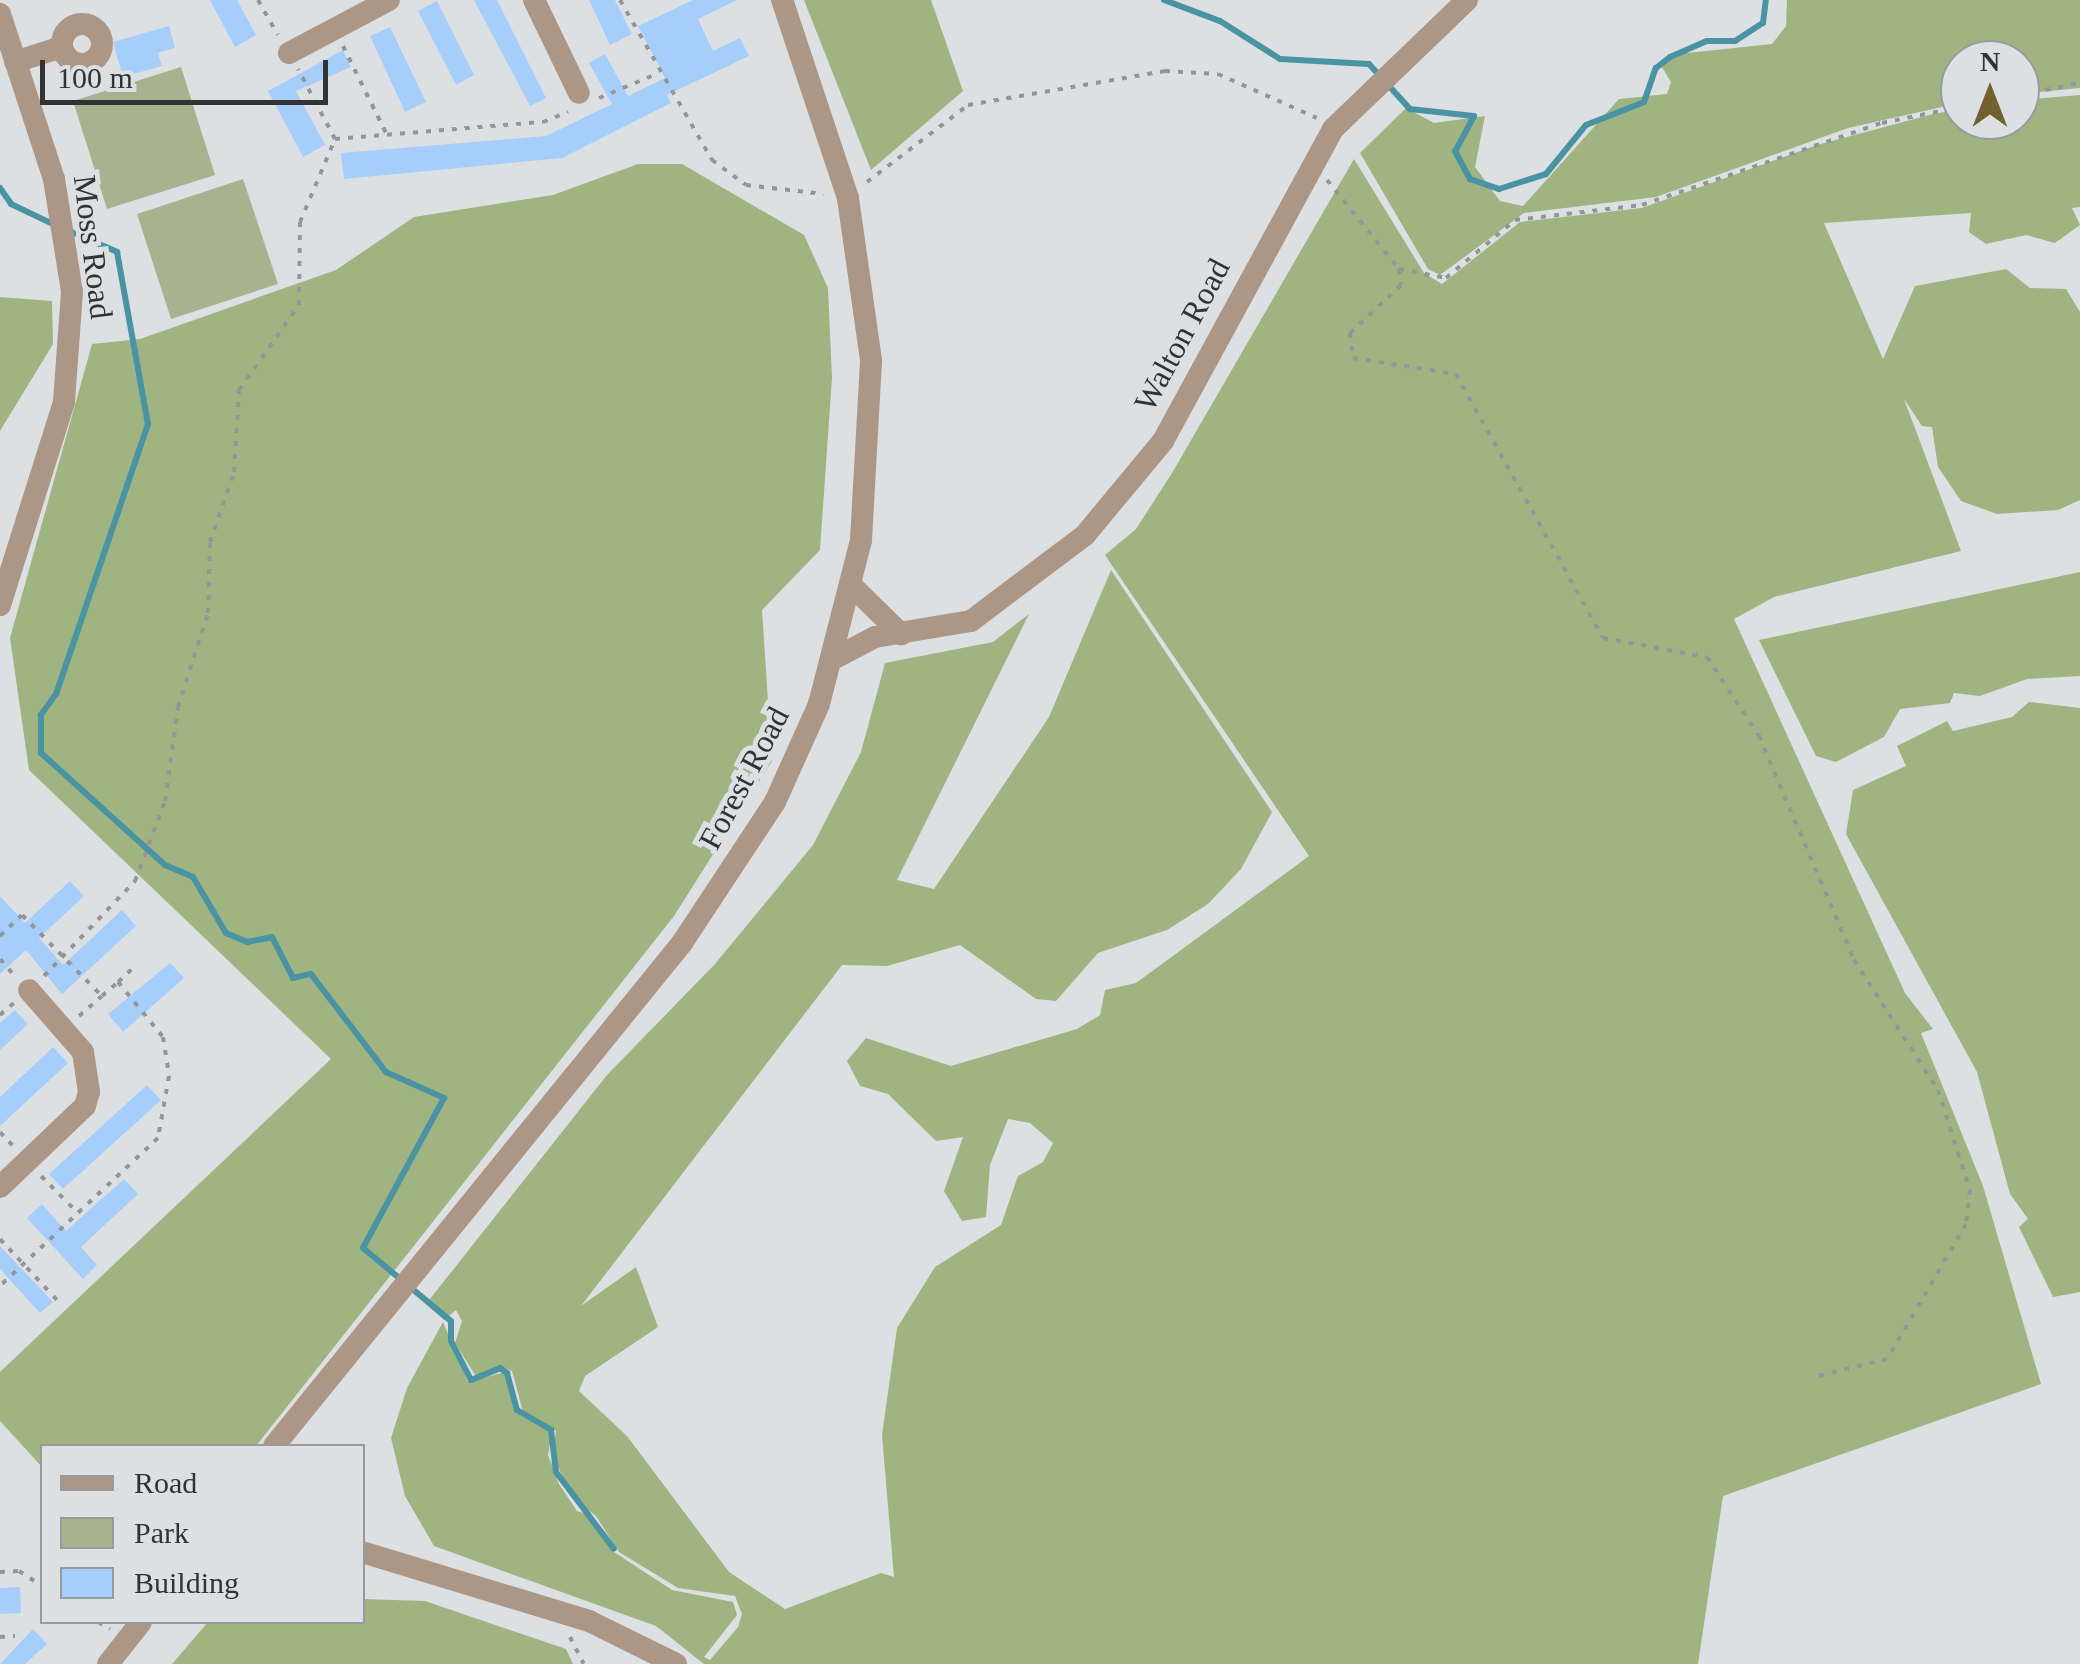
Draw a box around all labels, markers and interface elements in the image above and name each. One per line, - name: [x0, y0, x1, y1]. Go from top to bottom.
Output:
- scale bar: [45, 40, 332, 102]
- north arrow: [1940, 40, 2040, 140]
- text: N: [1980, 46, 2000, 77]
- text: 100 m: [57, 61, 133, 94]
- street label: Moss Road: [65, 173, 121, 321]
- street label: Walton Road: [1126, 252, 1238, 418]
- street label: Forest Road: [691, 700, 797, 856]
- legend: [40, 1444, 365, 1624]
- text: Road: [134, 1466, 197, 1499]
- text: Park: [134, 1516, 189, 1549]
- text: Building: [134, 1566, 239, 1599]

